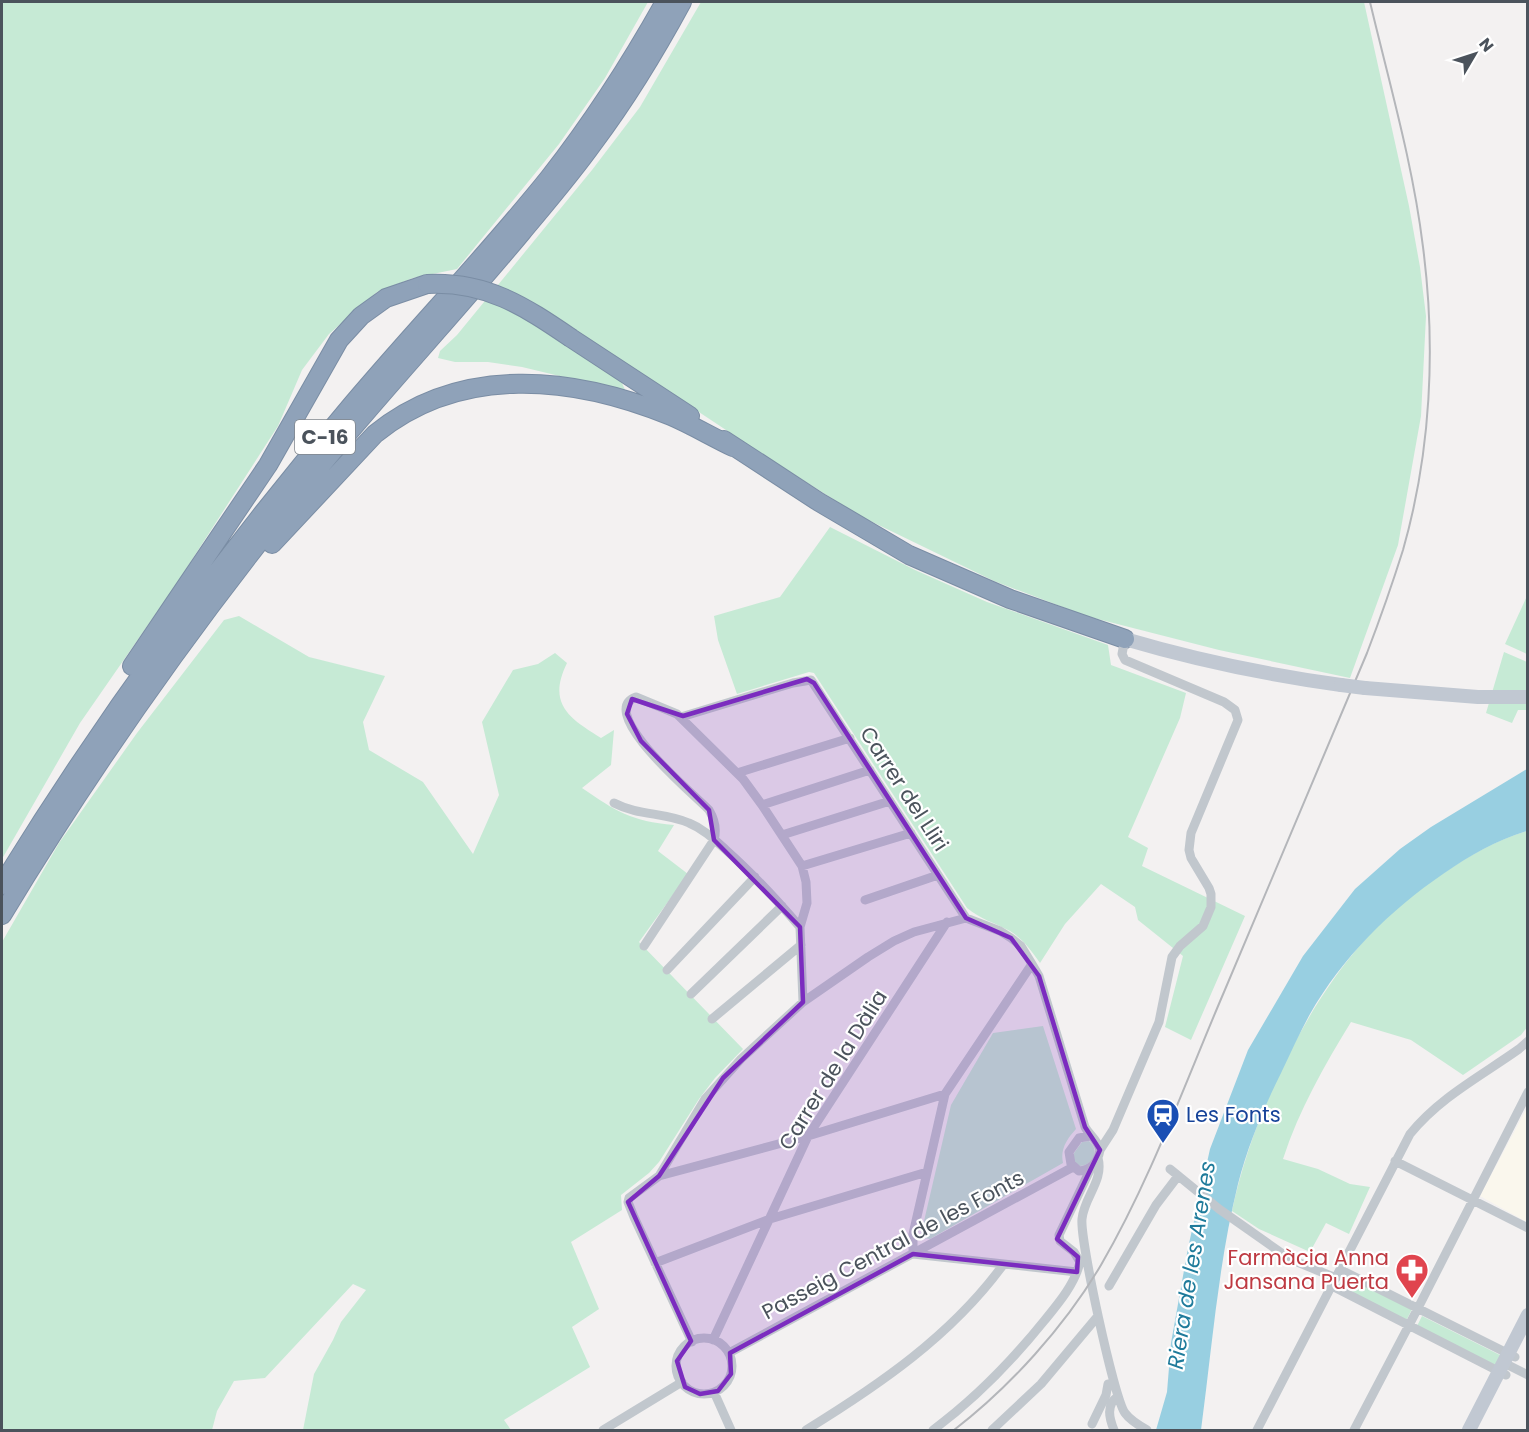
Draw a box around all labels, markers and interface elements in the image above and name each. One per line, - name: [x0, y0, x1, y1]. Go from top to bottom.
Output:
- north arrow: [1445, 24, 1505, 84]
- text: N: [1474, 33, 1499, 57]
- road number: C-16: [295, 420, 355, 454]
- street label: Carrer del Lliri: [853, 721, 956, 857]
- street label: Carrer de la Dàlia: [772, 984, 894, 1155]
- station icon: Les Fonts: [1145, 1097, 1181, 1144]
- place label: Les Fonts: [1186, 1100, 1281, 1129]
- water label: Riera de les Arenes: [1160, 1159, 1223, 1371]
- street label: Passeig Central de les Fonts: [757, 1163, 1029, 1326]
- place label: Farmàcia Anna Jansana Puerta: [1224, 1243, 1389, 1296]
- pharmacy icon: Farmàcia Anna Jansana Puerta: [1394, 1252, 1430, 1299]

